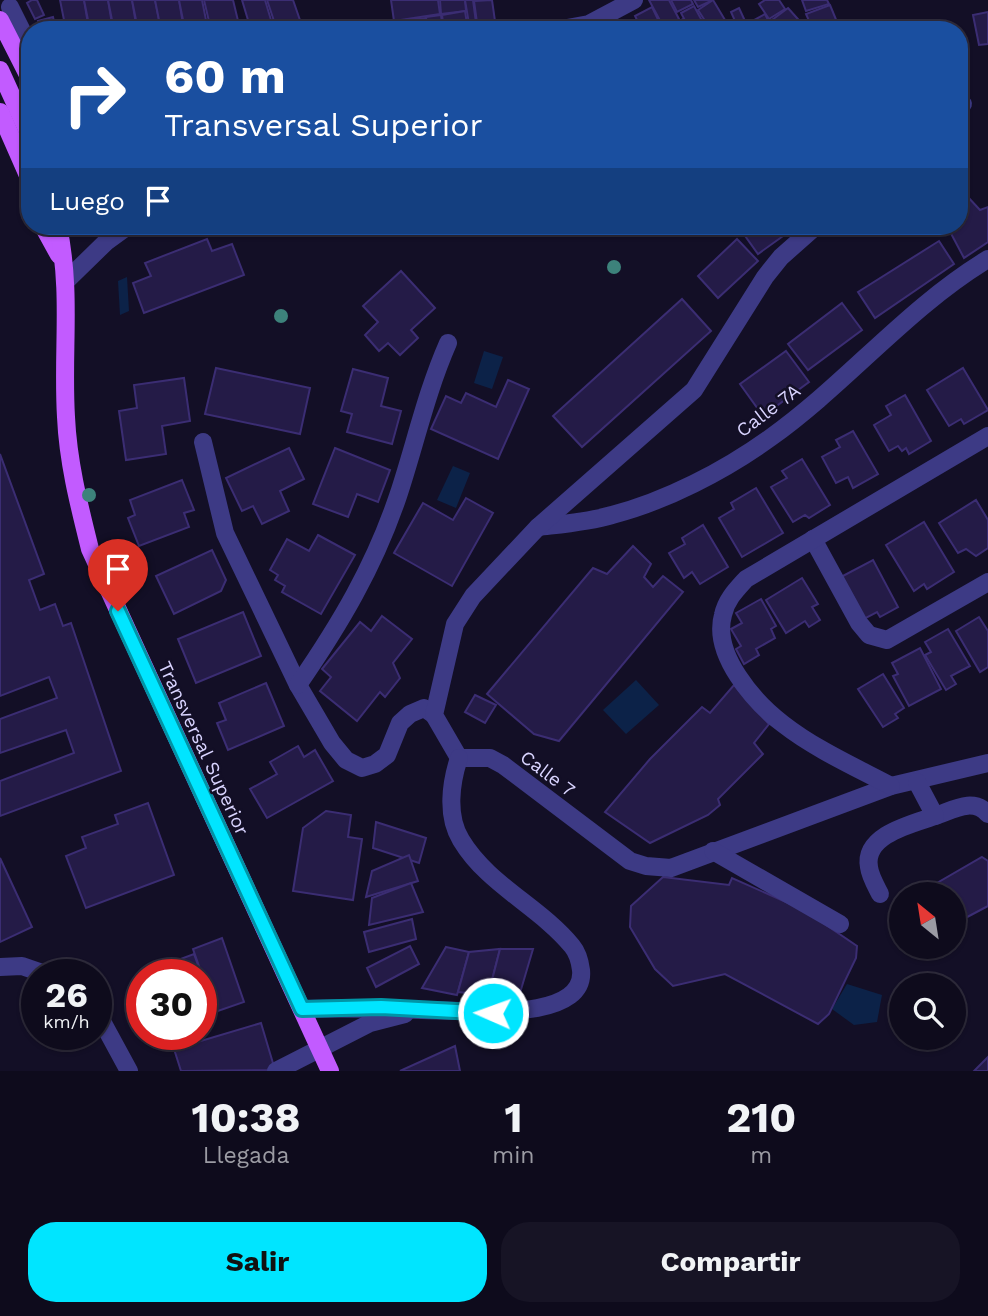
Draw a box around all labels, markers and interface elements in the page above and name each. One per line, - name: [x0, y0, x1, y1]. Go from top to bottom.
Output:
- text: 60 m: [164, 47, 286, 105]
- icon: right: [49, 49, 140, 140]
- text: Transversal Superior: [164, 106, 483, 144]
- icon: arrive: [139, 182, 177, 220]
- text: Luego: [49, 186, 125, 216]
- street label: Calle 7A: [732, 379, 805, 442]
- pin: [88, 539, 148, 611]
- icon: arrive: [99, 550, 137, 588]
- street label: Transversal Superior: [153, 658, 254, 839]
- street label: Calle 7: [516, 745, 580, 801]
- north arrow: [889, 882, 966, 959]
- map controls: [889, 882, 966, 1050]
- speed limit sign: 30: [126, 959, 217, 1050]
- button: search: [889, 973, 966, 1050]
- text: 26: [45, 974, 88, 1016]
- position arrow: [456, 976, 530, 1050]
- text: km/h: [43, 1011, 90, 1032]
- text: 10:38: [192, 1093, 301, 1142]
- text: 1: [504, 1093, 522, 1142]
- text: 210: [726, 1093, 796, 1142]
- text: Llegada: [203, 1142, 290, 1169]
- text: min: [492, 1142, 535, 1169]
- text: m: [750, 1142, 772, 1169]
- button: Salir: [28, 1222, 487, 1302]
- button: Compartir: [501, 1222, 960, 1302]

